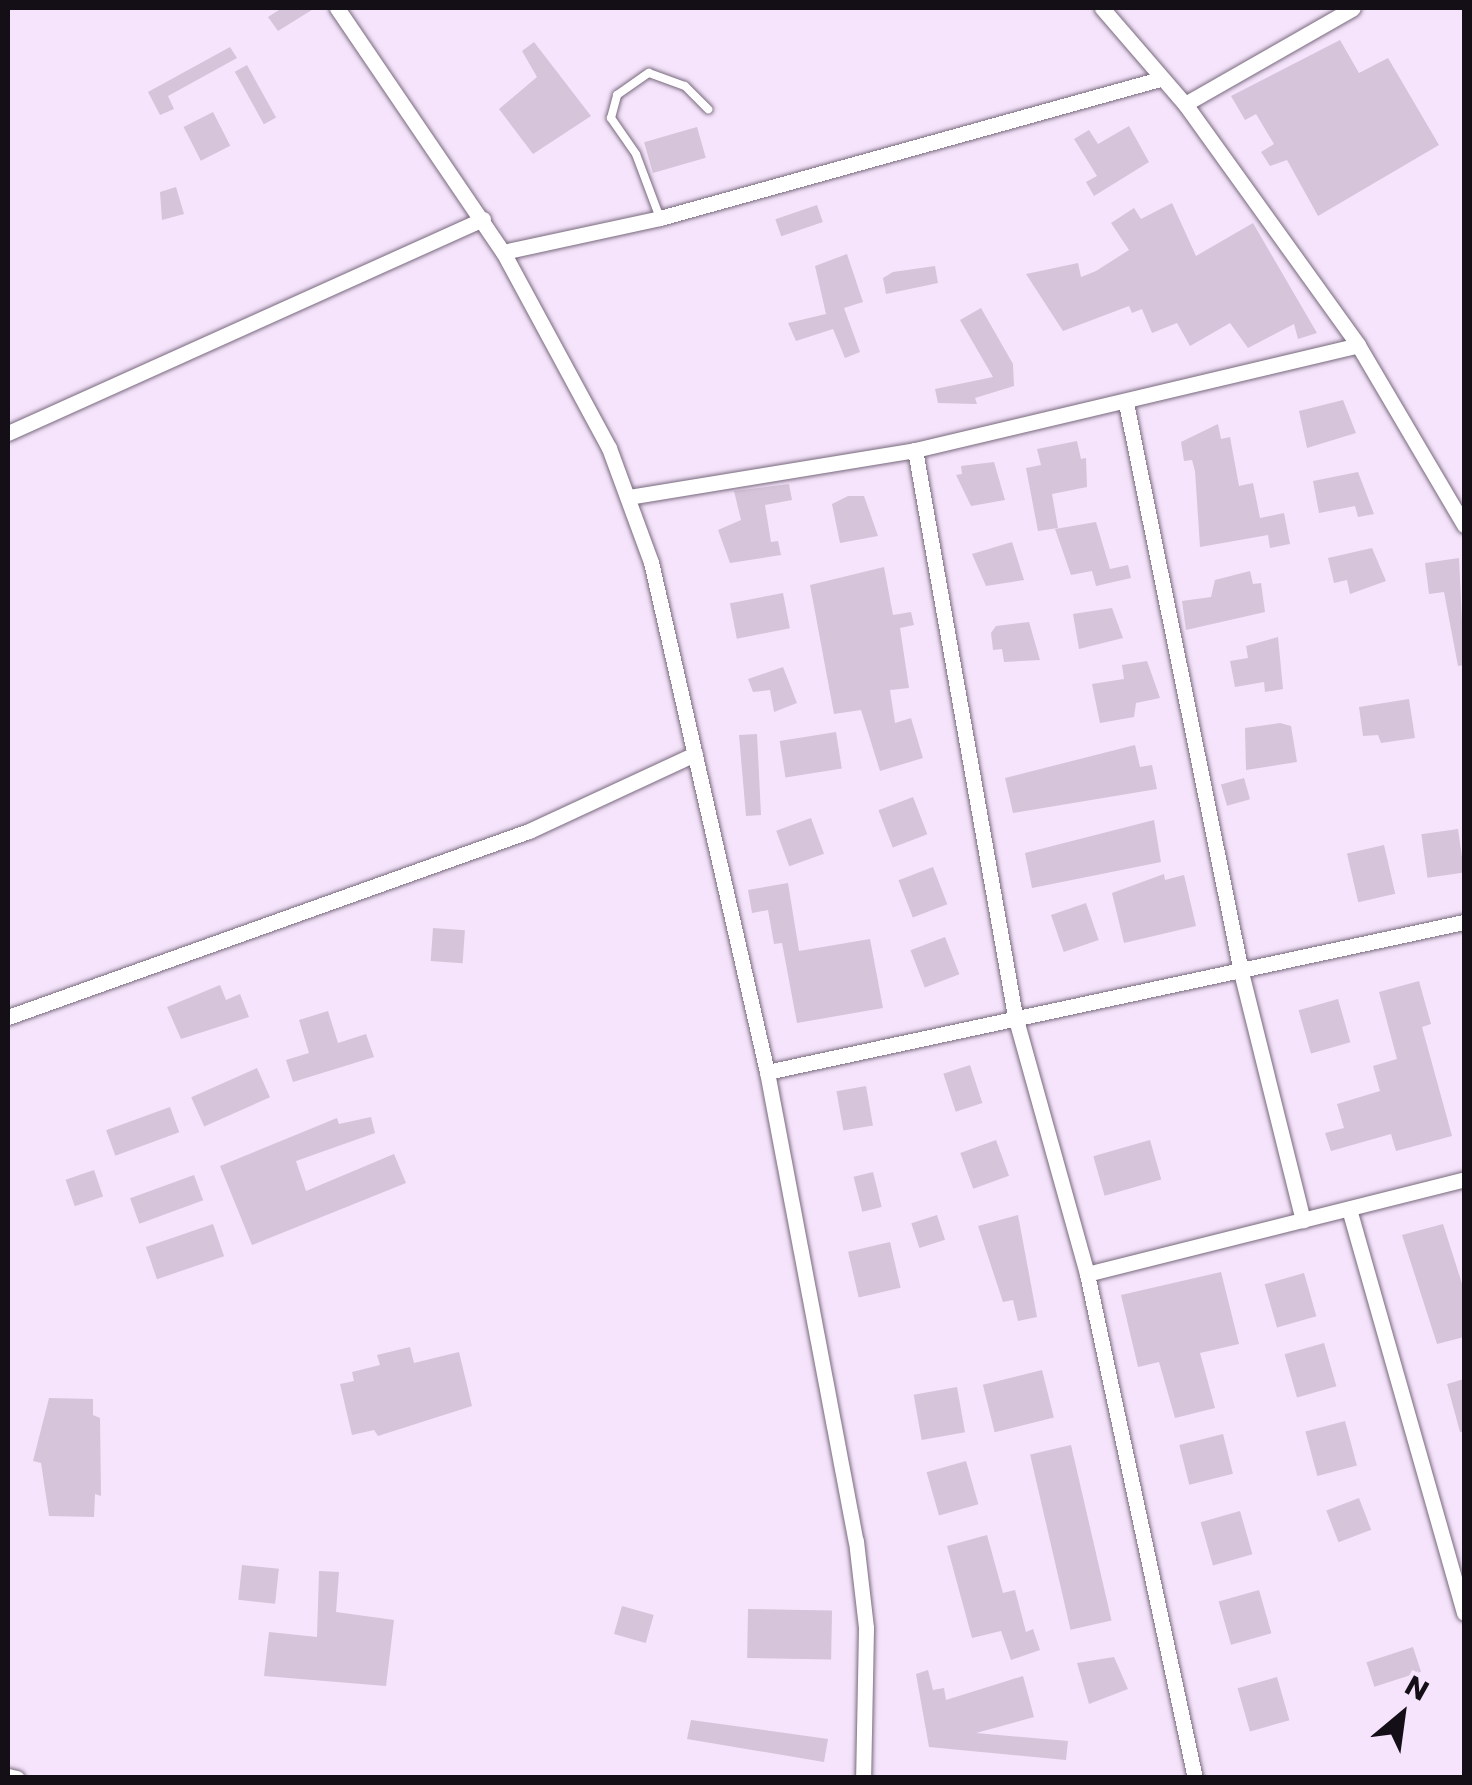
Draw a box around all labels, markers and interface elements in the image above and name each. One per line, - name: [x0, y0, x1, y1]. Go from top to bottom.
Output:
- north arrow: [1352, 1665, 1452, 1765]
- text: N: [1398, 1666, 1435, 1710]

